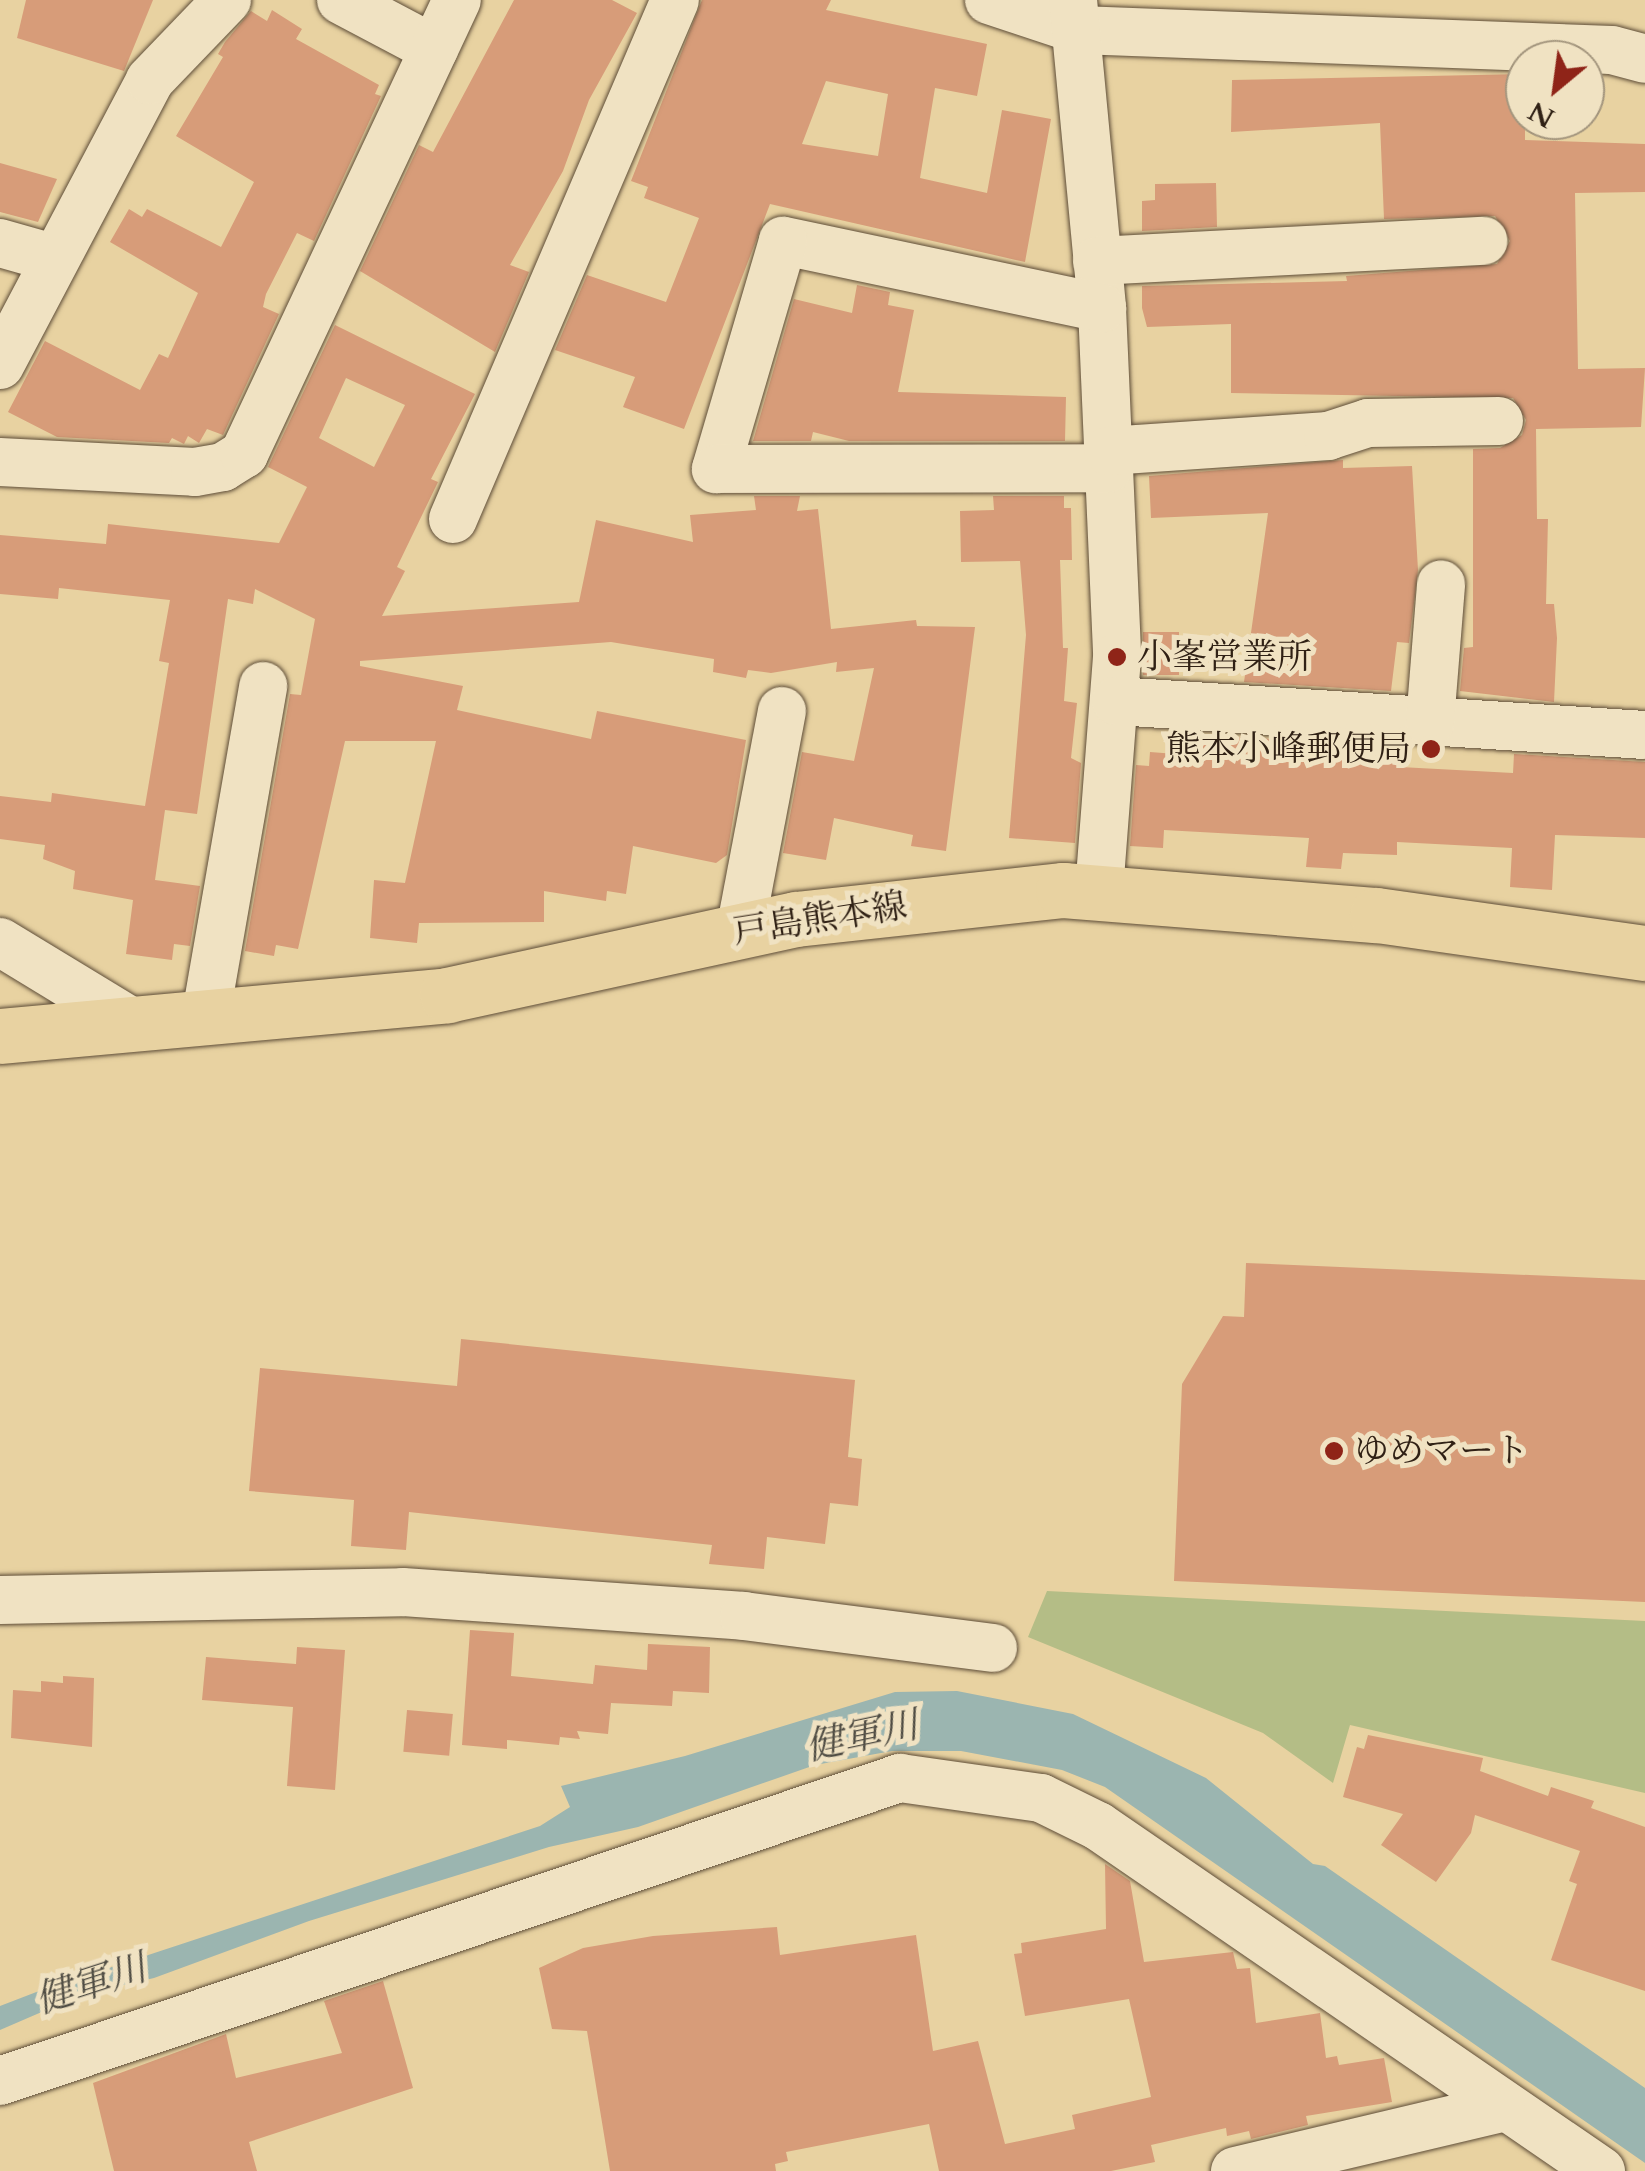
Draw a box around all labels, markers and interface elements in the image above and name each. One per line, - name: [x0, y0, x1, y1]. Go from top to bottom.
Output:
- north arrow: [1505, 40, 1605, 140]
- text: N: [1522, 92, 1561, 137]
- place label: 小峯営業所: [1137, 636, 1312, 678]
- marker: 小峯営業所: [1106, 646, 1128, 668]
- place label: 熊本小峰郵便局: [1166, 728, 1411, 770]
- marker: 熊本小峰郵便局: [1420, 738, 1442, 760]
- street label: 戸島熊本線: [730, 885, 910, 953]
- place label: ゆめマート: [1354, 1430, 1529, 1472]
- marker: ゆめマート: [1323, 1440, 1345, 1462]
- water label: 健軍川: [802, 1703, 922, 1771]
- water label: 健軍川: [30, 1946, 152, 2024]

